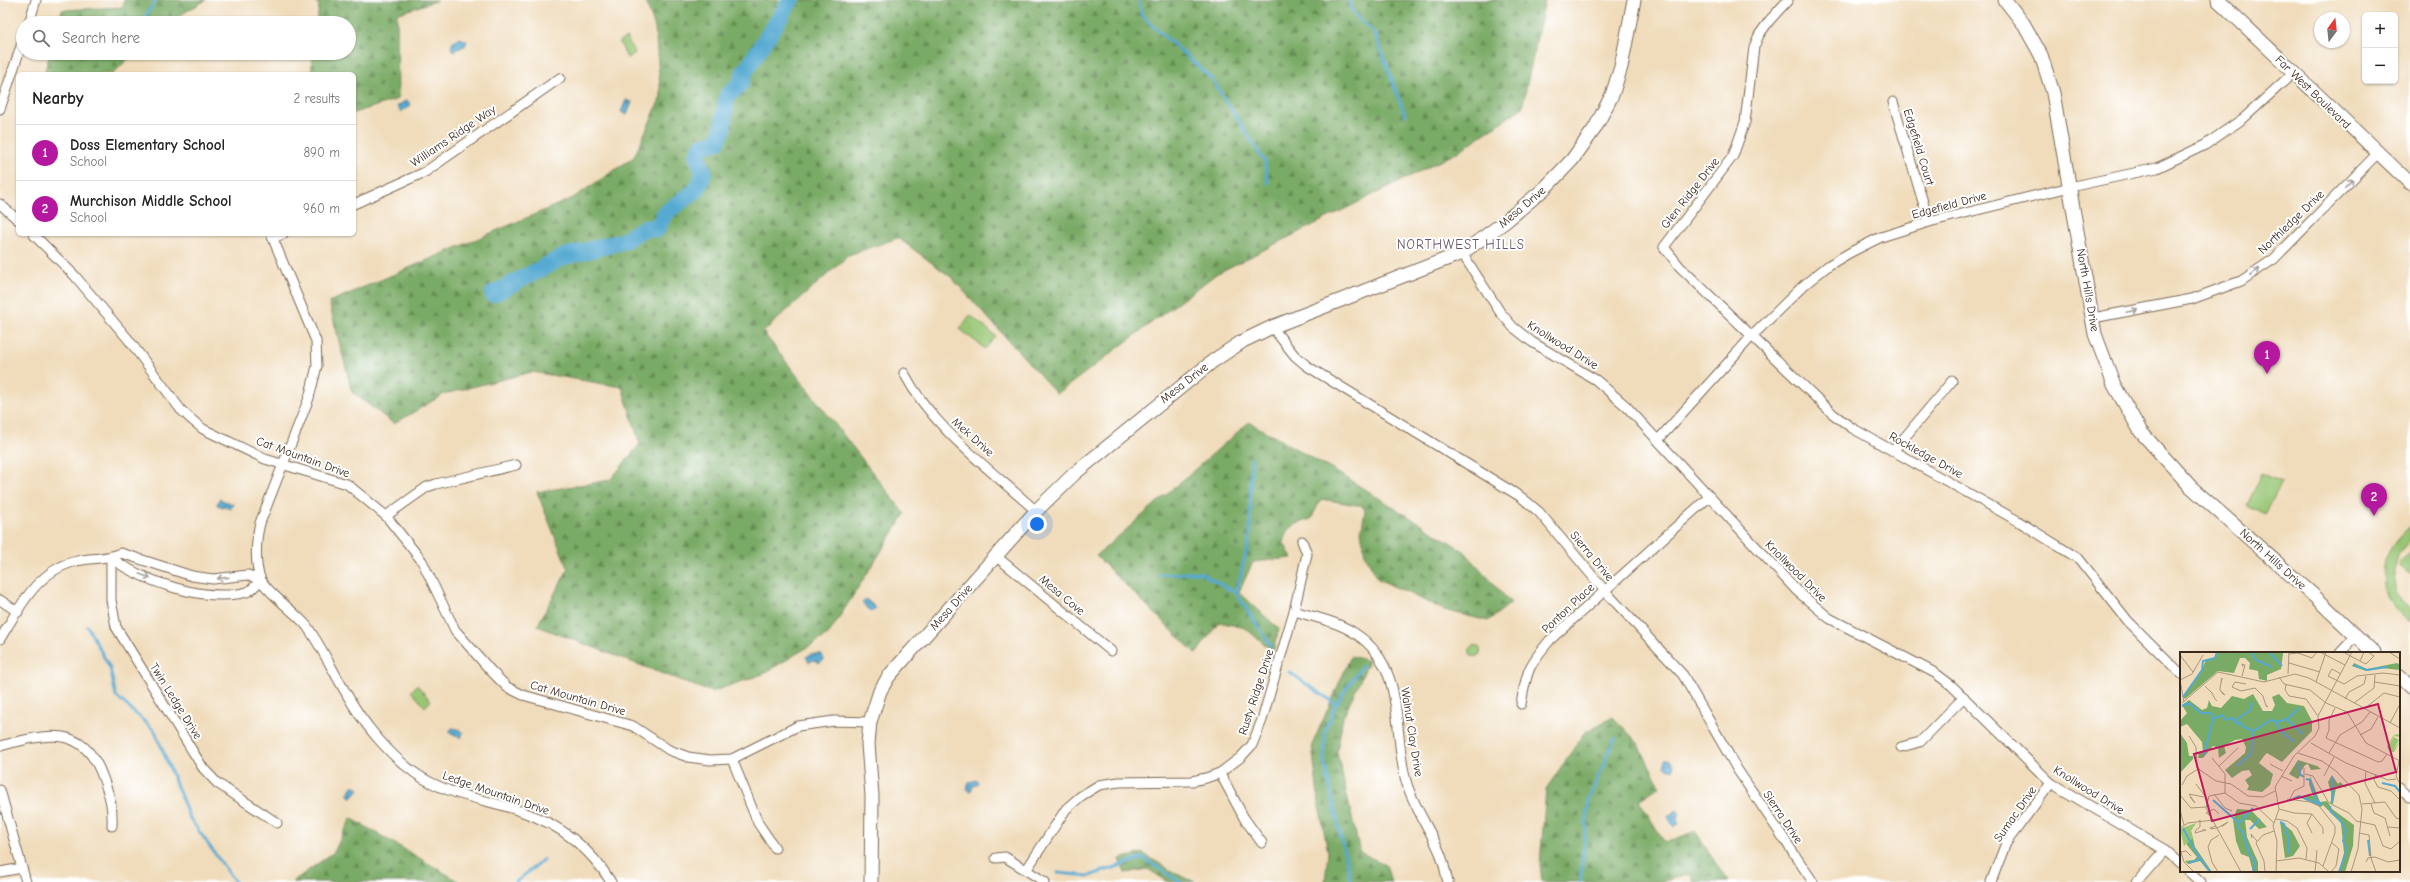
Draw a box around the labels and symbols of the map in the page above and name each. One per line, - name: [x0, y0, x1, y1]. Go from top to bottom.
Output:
- north arrow: [2314, 12, 2350, 48]
- street label: Far West Boulevard: [2272, 52, 2354, 132]
- street label: Williams Ridge Way: [408, 102, 499, 170]
- street label: Edgefield Court: [1901, 107, 1937, 187]
- street label: Glen Ridge Drive: [1658, 155, 1722, 231]
- one-way arrow: [2344, 178, 2354, 188]
- street label: Mesa Drive: [1496, 183, 1548, 231]
- street label: Northledge Drive: [2255, 187, 2327, 257]
- street label: Edgefield Drive: [1910, 188, 1988, 222]
- district label: NORTHWEST HILLS: [1397, 237, 1525, 252]
- street label: North Hills Drive: [2074, 247, 2102, 333]
- one-way arrow: [2249, 268, 2260, 276]
- one-way arrow: [2125, 306, 2138, 314]
- street label: Knollwood Drive: [1525, 318, 1601, 372]
- pin: 1: [2254, 341, 2280, 374]
- street label: Mesa Drive: [1157, 360, 1211, 406]
- street label: Mek Drive: [949, 414, 997, 460]
- street label: Rockledge Drive: [1887, 429, 1965, 481]
- street label: Cat Mountain Drive: [254, 434, 352, 480]
- pin: 2: [2361, 483, 2387, 516]
- your location: [1027, 514, 1047, 534]
- street label: North Hills Drive: [2237, 526, 2309, 592]
- street label: Sierra Drive: [1567, 528, 1617, 584]
- street label: Knollwood Drive: [1762, 537, 1830, 605]
- one-way arrow: [139, 572, 151, 580]
- street label: Mesa Cove: [1036, 572, 1088, 618]
- one-way arrow: [217, 574, 230, 581]
- street label: Ponton Place: [1539, 580, 1597, 636]
- street label: Mesa Drive: [927, 581, 975, 633]
- street label: Rusty Ridge Drive: [1236, 647, 1276, 737]
- inset map: [2180, 652, 2400, 872]
- street label: Twin Ledge Drive: [147, 660, 205, 742]
- street label: Cat Mountain Drive: [529, 678, 627, 718]
- street label: Walnut Clay Drive: [1398, 686, 1426, 778]
- street label: Knollwood Drive: [2051, 763, 2127, 817]
- street label: Ledge Mountain Drive: [441, 768, 551, 818]
- street label: Sumac Drive: [1991, 784, 2039, 844]
- street label: Sierra Drive: [1760, 788, 1806, 846]

